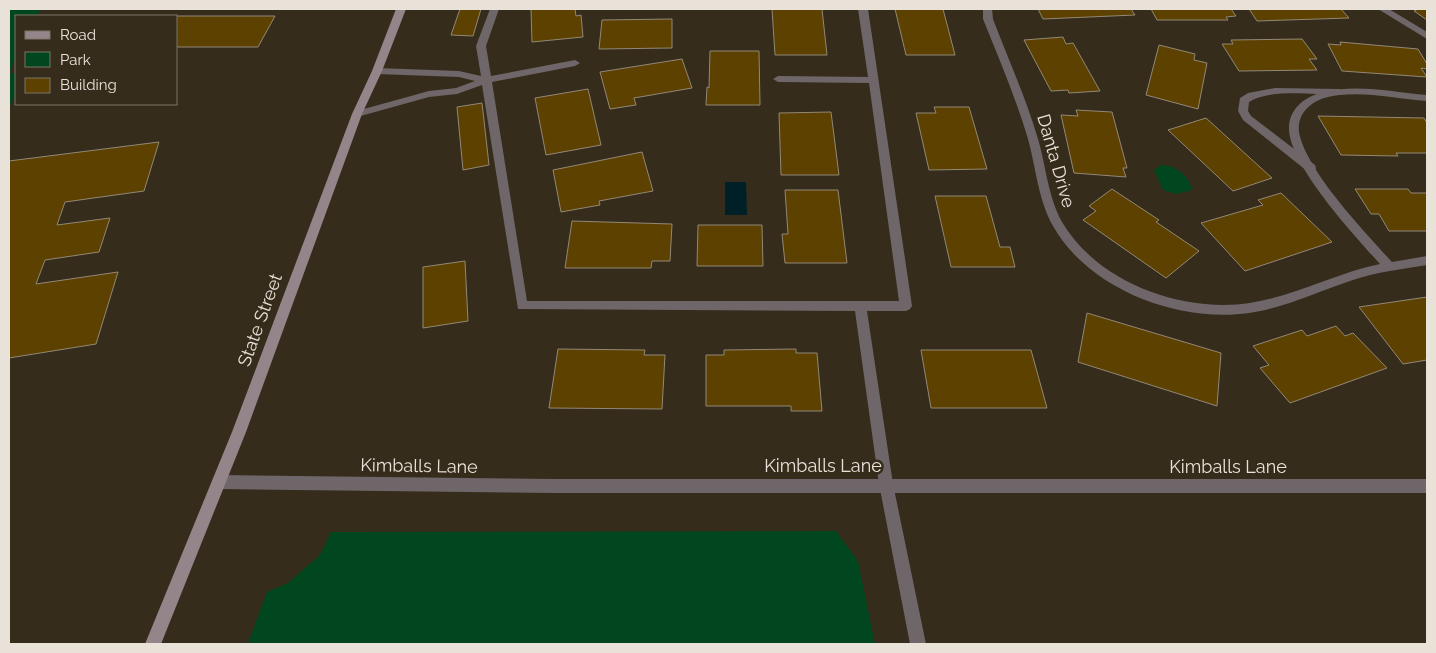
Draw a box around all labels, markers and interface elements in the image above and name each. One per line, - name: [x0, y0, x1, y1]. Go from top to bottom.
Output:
- legend: [15, 15, 178, 105]
- text: Road: [60, 26, 96, 44]
- text: Park: [60, 51, 91, 69]
- text: Building: [60, 76, 117, 94]
- street label: Danta Drive: [1033, 112, 1080, 211]
- street label: State Street: [233, 270, 286, 369]
- street label: Kimballs Lane: [360, 454, 478, 477]
- street label: Kimballs Lane: [764, 455, 882, 476]
- street label: Kimballs Lane: [1169, 456, 1287, 477]

